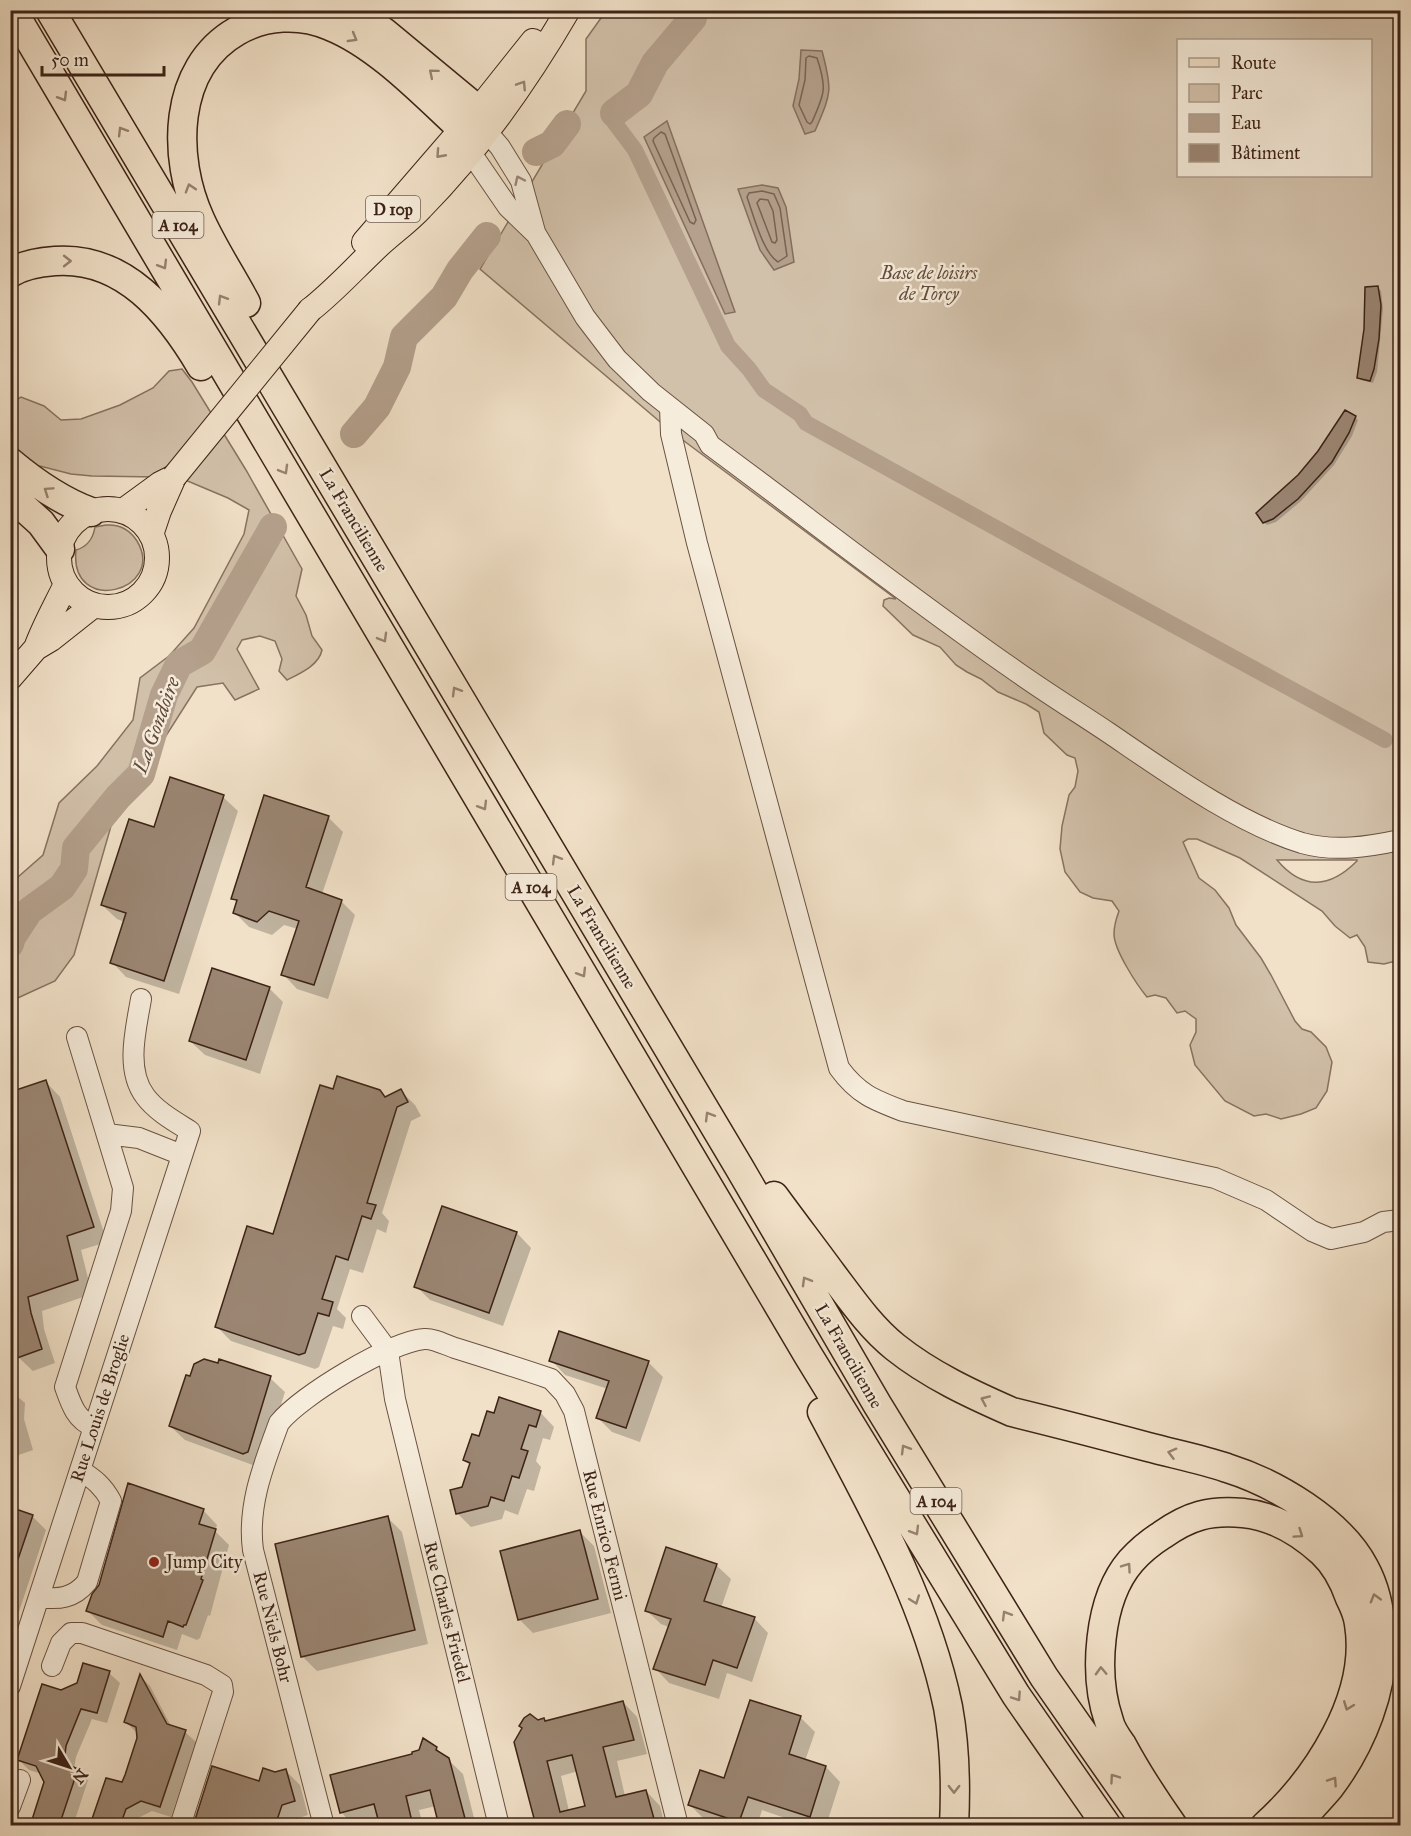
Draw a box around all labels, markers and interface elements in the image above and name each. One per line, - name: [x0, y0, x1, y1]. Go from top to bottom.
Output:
- one-way arrow: [347, 31, 357, 42]
- scale bar: [42, 39, 164, 77]
- legend: [1177, 39, 1372, 177]
- text: 50 m: [51, 49, 89, 71]
- text: Route: [1231, 52, 1276, 74]
- one-way arrow: [429, 69, 440, 80]
- one-way arrow: [514, 81, 526, 91]
- text: Parc: [1231, 82, 1263, 104]
- one-way arrow: [56, 91, 68, 101]
- text: Eau: [1231, 112, 1261, 134]
- one-way arrow: [118, 127, 130, 137]
- text: Bâtiment: [1231, 142, 1301, 164]
- one-way arrow: [436, 147, 447, 158]
- one-way arrow: [514, 175, 526, 186]
- one-way arrow: [185, 183, 197, 194]
- road number: D 10p: [366, 196, 420, 222]
- road number: A 104: [152, 212, 204, 238]
- one-way arrow: [62, 254, 71, 267]
- one-way arrow: [155, 259, 167, 269]
- park label: Base de loisirs de Torcy: [880, 262, 978, 305]
- one-way arrow: [218, 295, 229, 305]
- one-way arrow: [277, 464, 289, 474]
- street label: La Francilienne: [314, 464, 394, 576]
- one-way arrow: [44, 487, 55, 498]
- one-way arrow: [376, 632, 388, 642]
- water label: La Gondoire: [127, 673, 185, 777]
- one-way arrow: [451, 687, 463, 697]
- one-way arrow: [476, 800, 488, 810]
- one-way arrow: [551, 855, 563, 865]
- road number: A 104: [506, 874, 556, 900]
- street label: La Francilienne: [562, 881, 642, 993]
- one-way arrow: [575, 967, 587, 977]
- one-way arrow: [705, 1112, 717, 1122]
- one-way arrow: [801, 1277, 813, 1287]
- street label: La Francilienne: [810, 1300, 888, 1412]
- street label: Rue Louis de Broglie: [66, 1331, 135, 1485]
- one-way arrow: [980, 1395, 991, 1407]
- one-way arrow: [900, 1445, 912, 1455]
- one-way arrow: [1167, 1448, 1177, 1461]
- street label: Rue Enrico Fermi: [578, 1467, 632, 1603]
- road number: A 104: [910, 1488, 962, 1514]
- one-way arrow: [908, 1525, 919, 1535]
- one-way arrow: [1292, 1527, 1303, 1538]
- street label: Rue Charles Friedel: [419, 1539, 475, 1685]
- place label: Jump City: [164, 1551, 243, 1574]
- marker: Jump City: [147, 1555, 161, 1569]
- one-way arrow: [1120, 1563, 1131, 1574]
- street label: Rue Niels Bohr: [249, 1569, 298, 1685]
- one-way arrow: [1370, 1593, 1382, 1604]
- one-way arrow: [907, 1594, 920, 1604]
- one-way arrow: [1002, 1611, 1014, 1621]
- one-way arrow: [1095, 1667, 1107, 1676]
- one-way arrow: [1010, 1690, 1021, 1701]
- one-way arrow: [1343, 1700, 1355, 1711]
- north arrow: [39, 1737, 99, 1797]
- text: N: [68, 1765, 92, 1788]
- one-way arrow: [1110, 1773, 1121, 1784]
- one-way arrow: [1326, 1777, 1337, 1788]
- one-way arrow: [948, 1785, 960, 1794]

